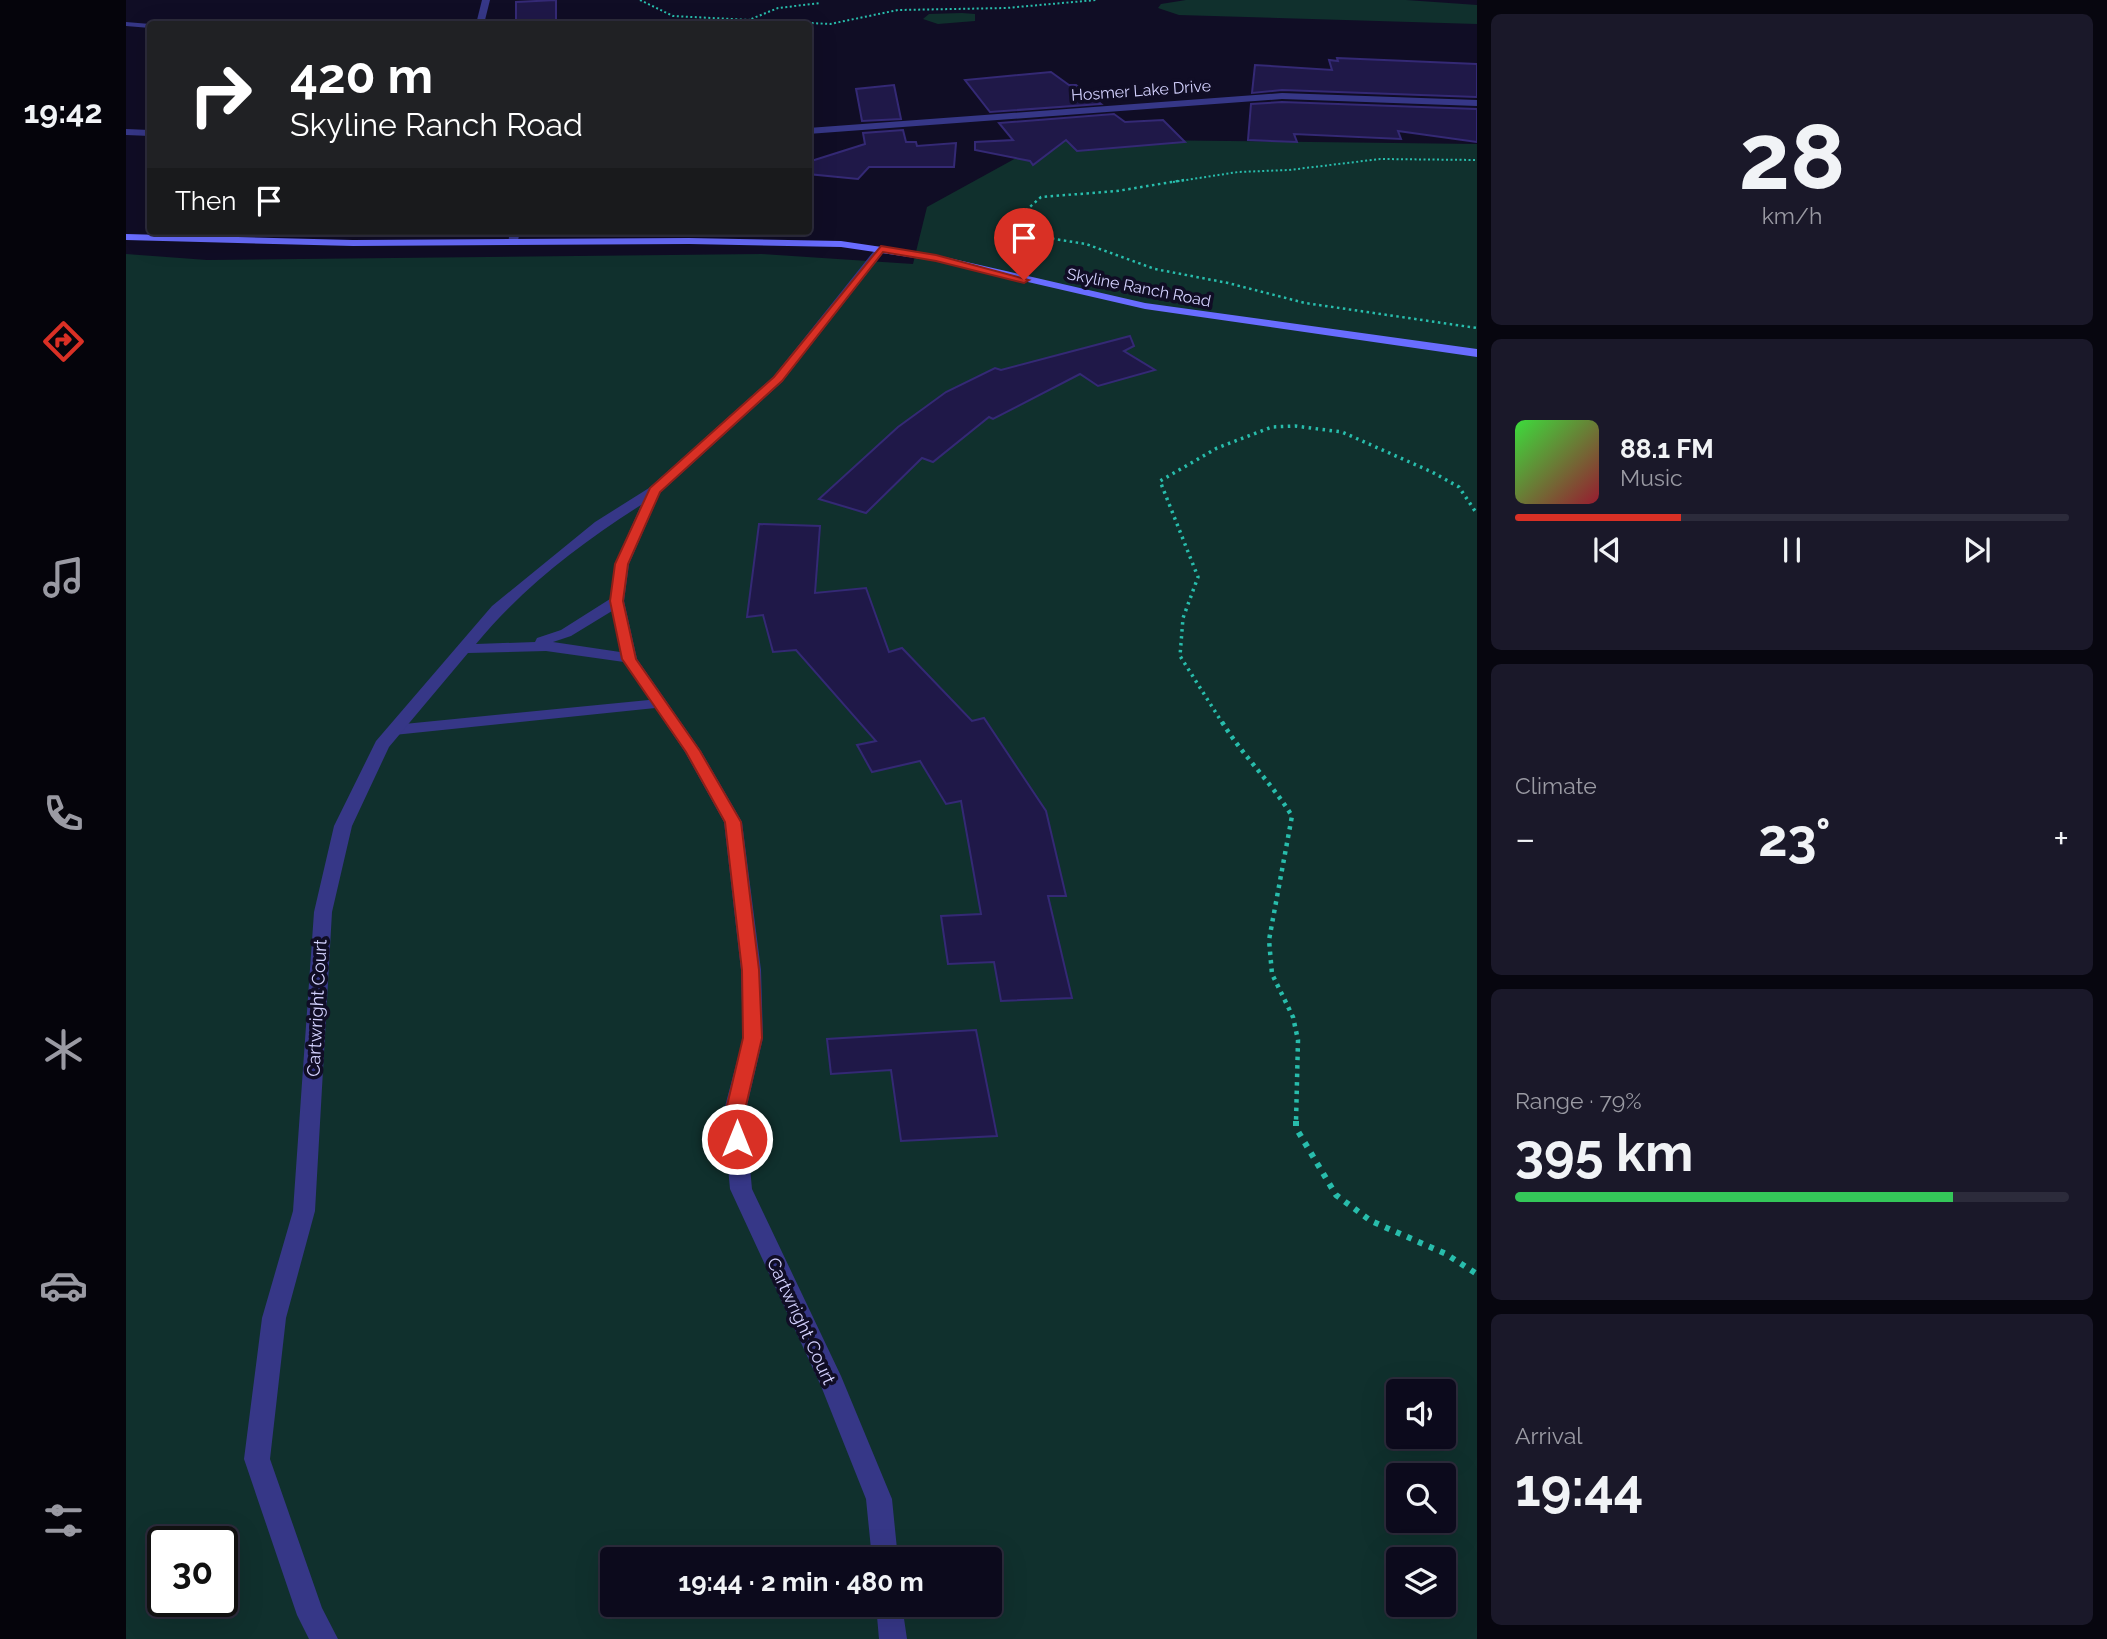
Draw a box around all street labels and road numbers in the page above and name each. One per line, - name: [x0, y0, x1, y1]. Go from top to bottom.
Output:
- street label: Hosmer Lake Drive: [1070, 76, 1212, 105]
- street label: Skyline Ranch Road: [1065, 264, 1213, 311]
- street label: Cartwright Court: [302, 939, 331, 1077]
- street label: Cartwright Court: [763, 1254, 840, 1388]

